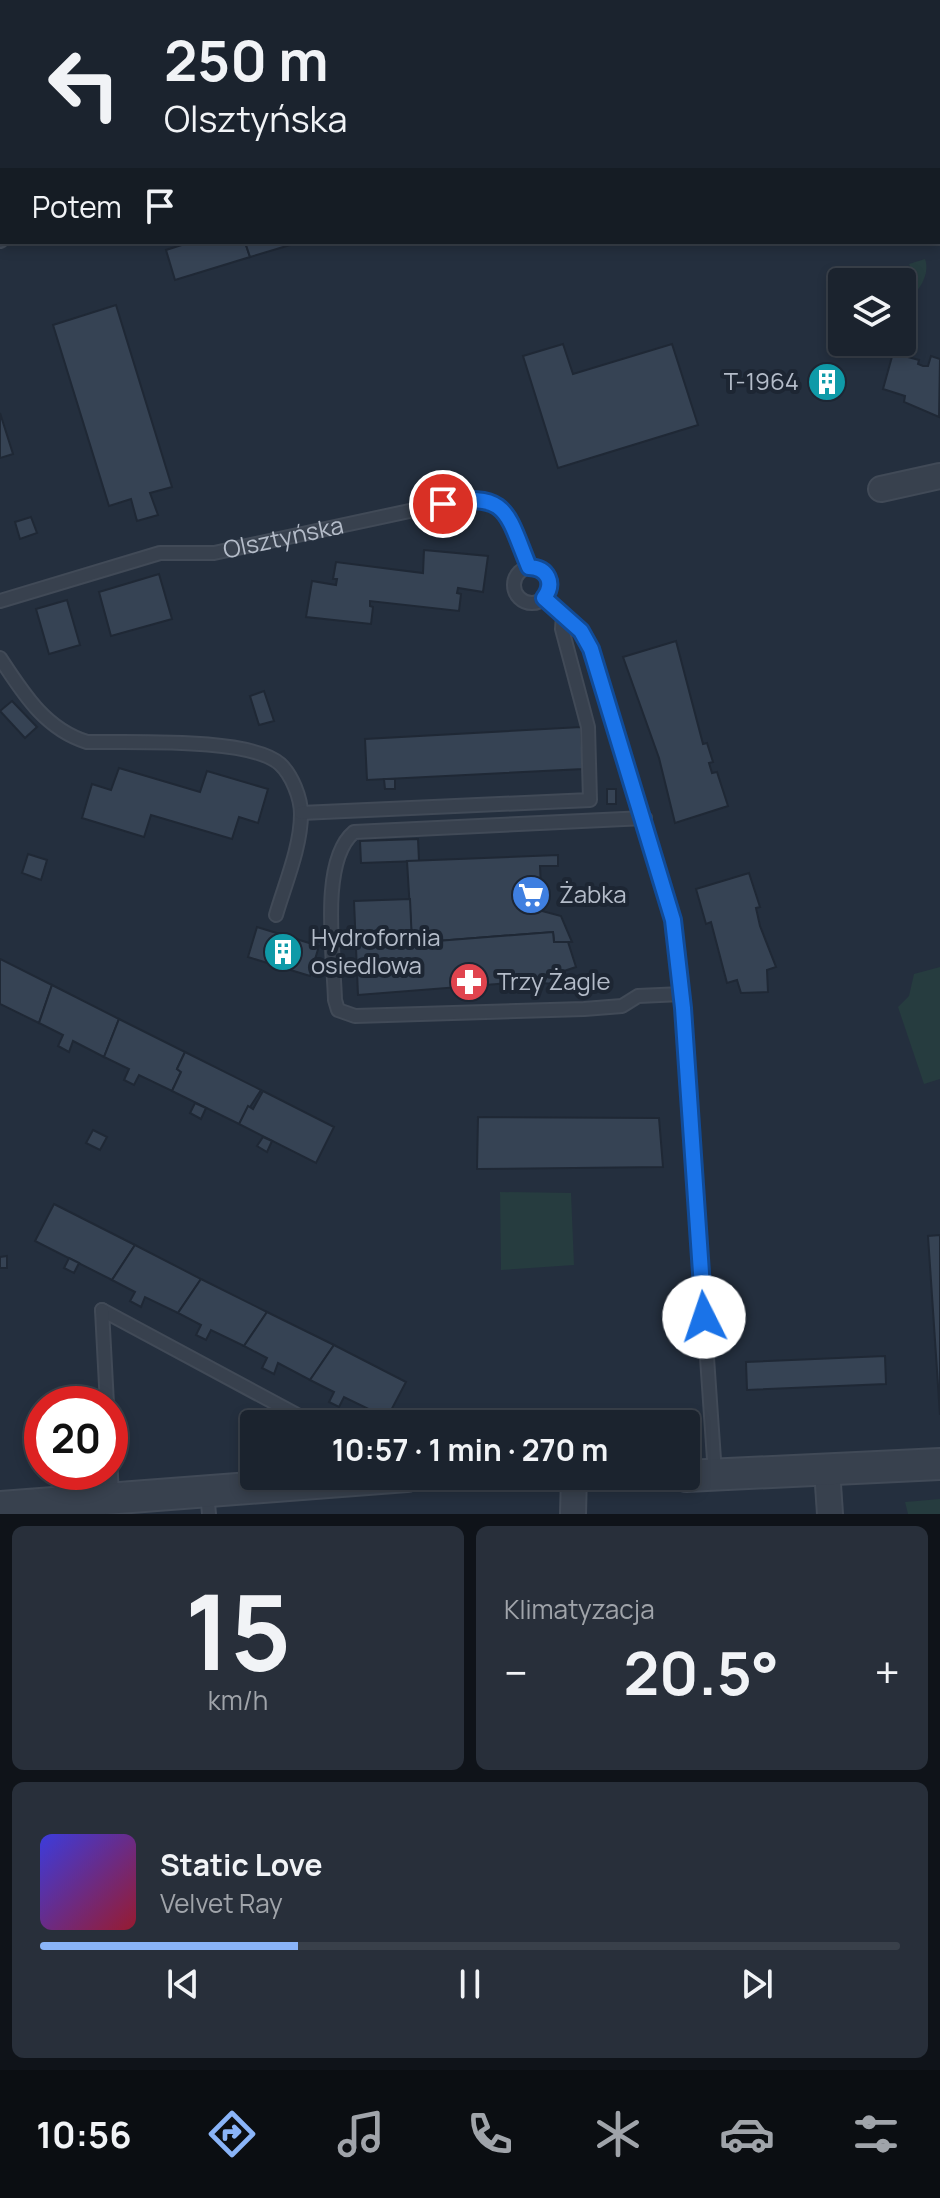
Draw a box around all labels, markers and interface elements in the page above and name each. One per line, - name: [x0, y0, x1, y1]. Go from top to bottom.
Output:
- text: 250 m: [164, 21, 329, 98]
- icon: left: [32, 32, 136, 136]
- text: Olsztyńska: [164, 94, 347, 143]
- icon: arrive: [138, 184, 182, 228]
- text: Potem: [32, 186, 122, 227]
- map controls: [828, 268, 916, 356]
- button: layers: [828, 268, 916, 356]
- building icon: T-1964: [806, 361, 848, 403]
- place label: T-1964: [724, 364, 799, 397]
- pin: [409, 470, 477, 538]
- icon: arrive: [421, 482, 465, 526]
- street label: Olsztyńska: [220, 508, 346, 566]
- supermarket icon: Żabka: [510, 874, 552, 916]
- place label: Żabka: [559, 877, 627, 910]
- place label: Hydrofornia osiedlowa: [311, 920, 441, 981]
- building icon: Hydrofornia osiedlowa: [262, 931, 304, 973]
- pharmacy icon: Trzy Żagle: [448, 961, 490, 1003]
- place label: Trzy Żagle: [497, 964, 610, 997]
- position arrow: [662, 1275, 746, 1359]
- speed limit sign: 20: [24, 1386, 128, 1490]
- text: 10:57 · 1 min · 270 m: [332, 1429, 608, 1470]
- text: 15: [185, 1559, 291, 1701]
- text: Klimatyzacja: [504, 1591, 655, 1627]
- text: 20.5°: [623, 1631, 779, 1713]
- text: −: [504, 1642, 528, 1702]
- text: +: [875, 1642, 900, 1702]
- text: km/h: [208, 1682, 268, 1718]
- text: Static Love: [160, 1844, 323, 1885]
- text: Velvet Ray: [160, 1885, 283, 1921]
- icon: previous: [161, 1962, 205, 2006]
- icon: pause: [448, 1962, 492, 2006]
- icon: next: [735, 1962, 779, 2006]
- icon: directions: [204, 2106, 260, 2162]
- icon: music: [333, 2106, 389, 2162]
- icon: phone: [462, 2106, 518, 2162]
- icon: climate: [590, 2106, 646, 2162]
- icon: car: [719, 2106, 775, 2162]
- icon: filters: [848, 2106, 904, 2162]
- text: 10:56: [36, 2110, 132, 2159]

